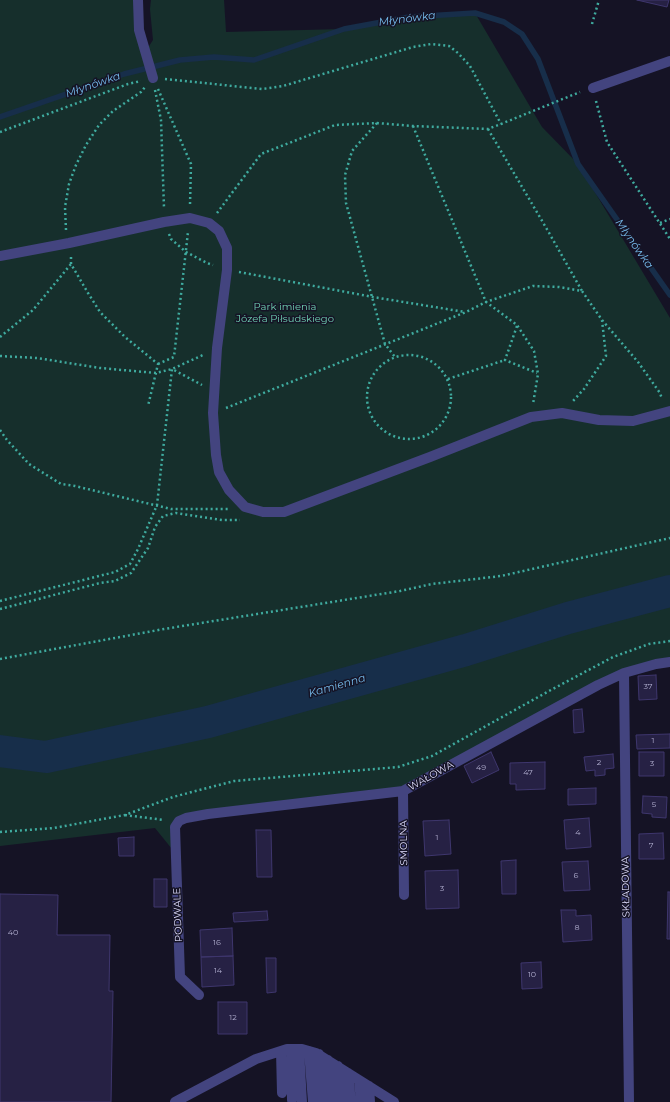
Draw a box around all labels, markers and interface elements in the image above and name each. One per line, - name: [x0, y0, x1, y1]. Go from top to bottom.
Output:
- water label: Młynówka: [378, 9, 436, 29]
- water label: Młynówka: [64, 69, 122, 101]
- water label: Młynówka: [612, 217, 656, 271]
- park label: Park imienia Józefa Piłsudskiego: [236, 301, 334, 324]
- water label: Kamienna: [307, 672, 367, 700]
- house number: 37: [643, 682, 653, 692]
- house number: 1: [652, 736, 654, 746]
- house number: 2: [597, 758, 601, 768]
- street label: WAŁOWA: [406, 759, 456, 793]
- house number: 3: [650, 759, 654, 769]
- house number: 49: [476, 763, 486, 773]
- house number: 47: [523, 768, 533, 778]
- house number: 5: [652, 800, 656, 810]
- street label: SMOLNA: [398, 820, 410, 866]
- house number: 4: [575, 828, 581, 838]
- house number: 1: [436, 833, 438, 843]
- house number: 7: [649, 841, 653, 851]
- street label: SKŁADOWA: [619, 857, 633, 917]
- house number: 6: [574, 871, 578, 881]
- house number: 3: [440, 884, 444, 894]
- street label: PODWALE: [171, 888, 185, 942]
- house number: 8: [574, 923, 580, 933]
- house number: 40: [8, 928, 18, 938]
- house number: 16: [213, 938, 221, 948]
- house number: 14: [214, 966, 222, 976]
- house number: 10: [528, 970, 536, 980]
- house number: 12: [229, 1013, 237, 1023]

